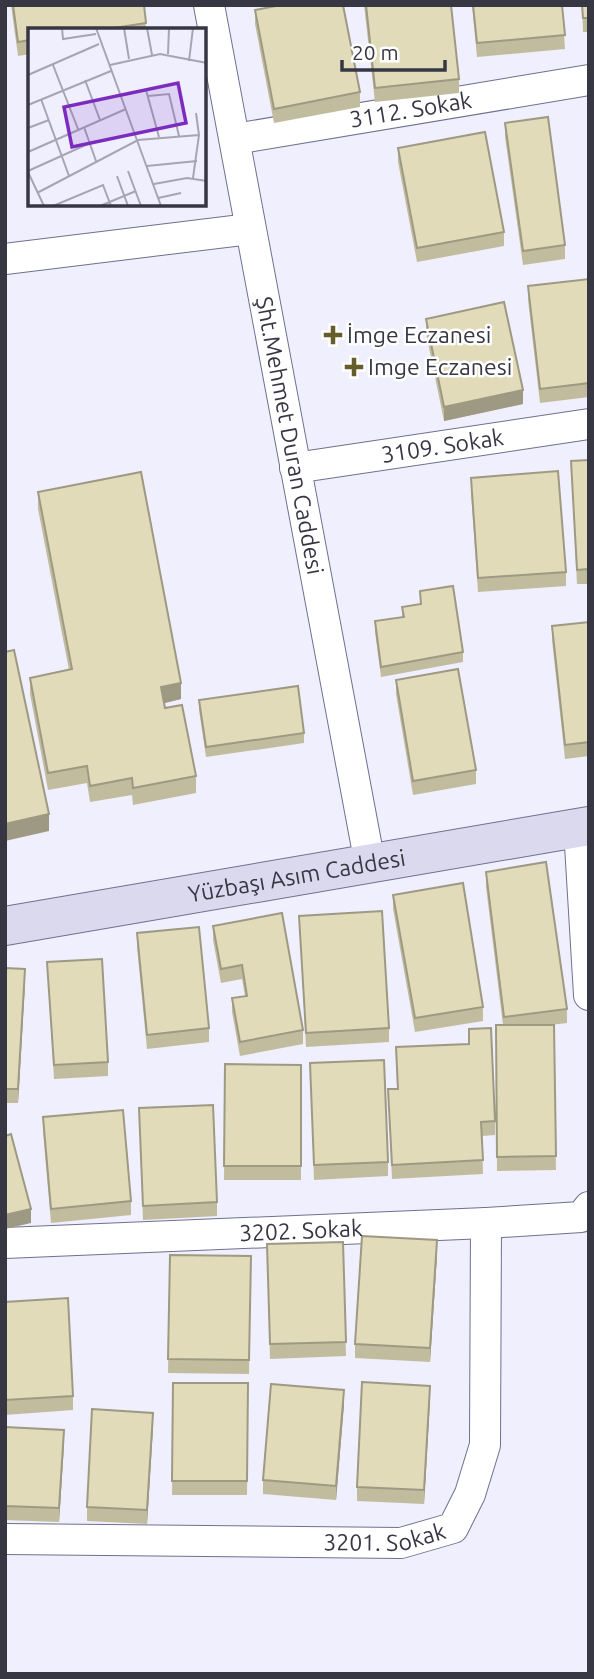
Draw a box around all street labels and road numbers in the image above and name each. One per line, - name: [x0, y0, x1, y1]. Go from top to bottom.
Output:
- street label: 3112. Sokak: [348, 87, 474, 132]
- street label: Şht.Mehmet Duran Caddesi: [252, 294, 328, 577]
- street label: 3109. Sokak: [379, 424, 506, 467]
- street label: Yüzbaşı Asım Caddesi: [186, 845, 407, 906]
- street label: 3202. Sokak: [239, 1215, 363, 1245]
- street label: 3201. Sokak: [323, 1518, 449, 1555]

